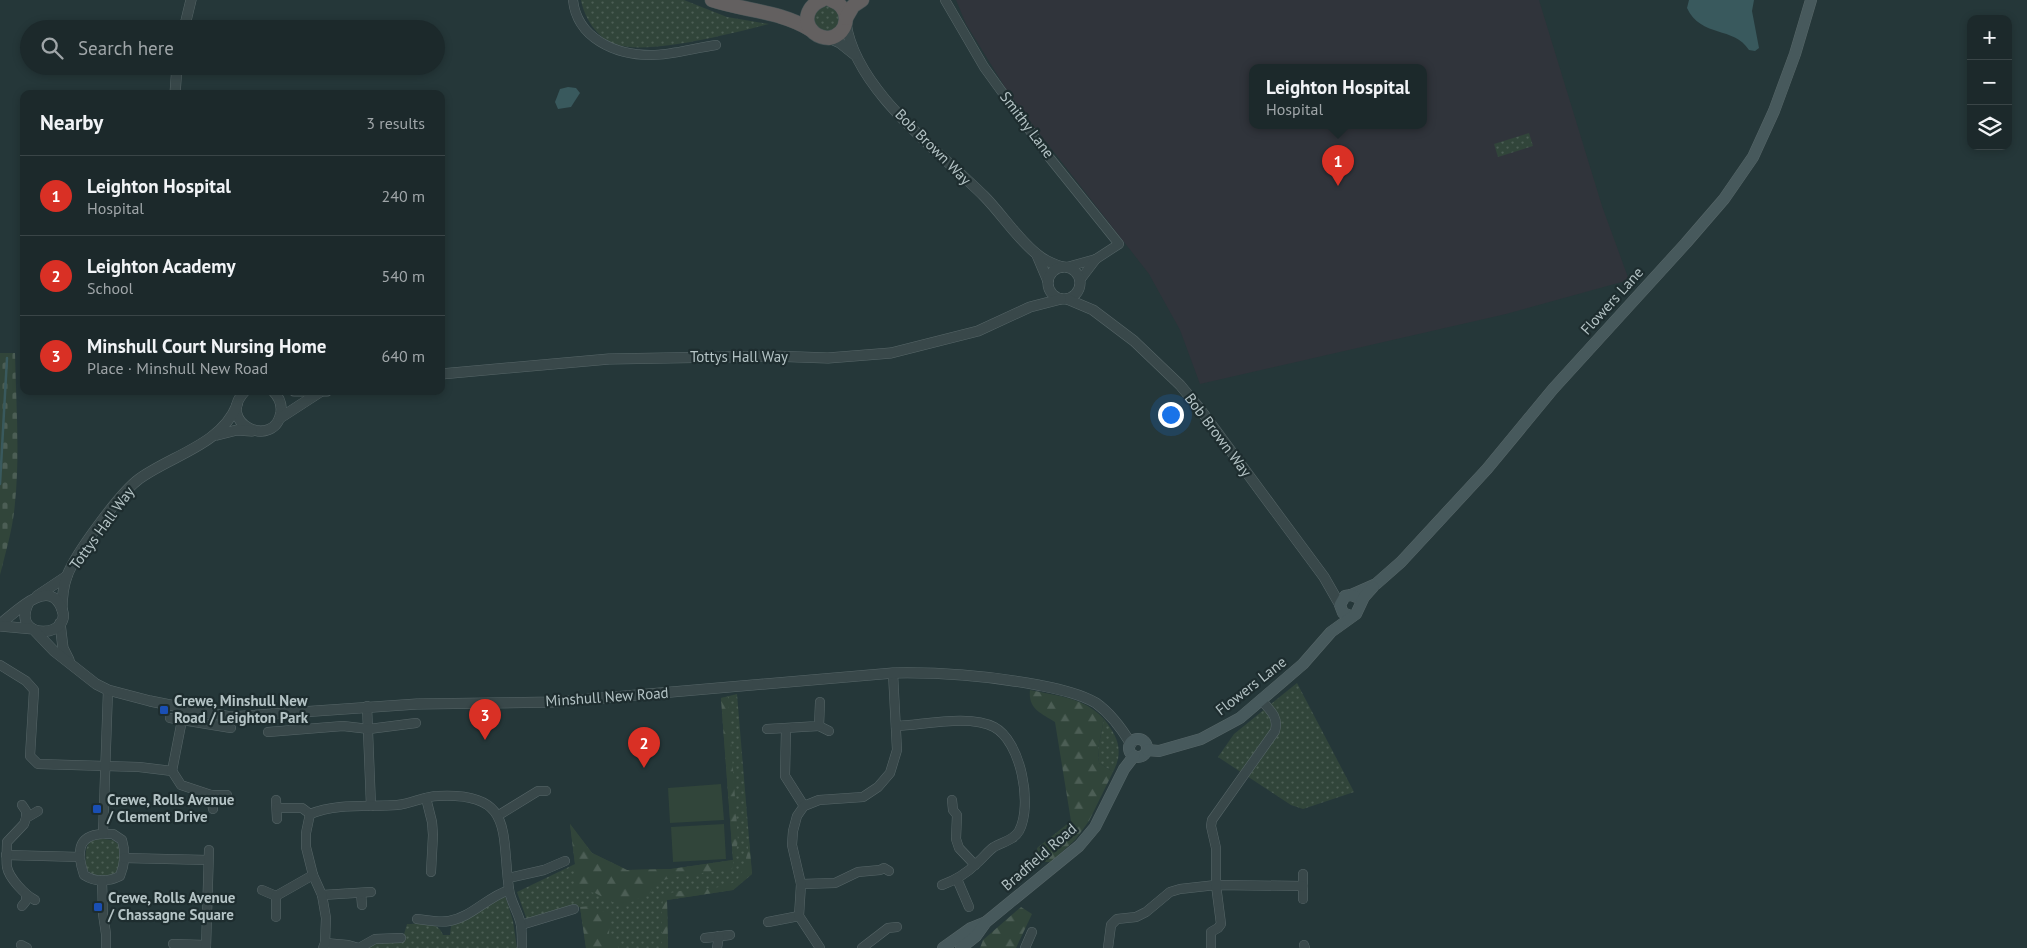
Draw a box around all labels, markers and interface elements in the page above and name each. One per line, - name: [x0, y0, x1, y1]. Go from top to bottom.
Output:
- map controls: [1967, 15, 2012, 150]
- button: +: [1967, 15, 2012, 60]
- search box: [20, 20, 445, 75]
- icon: search: [38, 34, 66, 62]
- text: Search here: [78, 36, 174, 60]
- button: −: [1967, 60, 2012, 105]
- popup: [1249, 64, 1427, 129]
- text: Leighton Hospital: [1266, 75, 1410, 99]
- street label: Smithy Lane: [996, 88, 1059, 162]
- text: Hospital: [1266, 99, 1323, 119]
- street label: Bob Brown Way: [891, 105, 975, 189]
- button: layers: [1967, 105, 2012, 150]
- text: Nearby: [40, 109, 103, 136]
- text: 3 results: [366, 113, 425, 133]
- pin: 1: [1322, 145, 1354, 186]
- text: Leighton Hospital: [87, 174, 231, 198]
- text: 1: [51, 186, 61, 206]
- text: 240 m: [382, 186, 425, 206]
- text: Hospital: [87, 198, 144, 218]
- text: Leighton Academy: [87, 254, 236, 278]
- street label: Flowers Lane: [1576, 263, 1647, 338]
- text: 2: [51, 266, 61, 286]
- text: 540 m: [382, 266, 425, 286]
- text: School: [87, 278, 133, 298]
- text: Minshull Court Nursing Home: [87, 334, 326, 358]
- text: 3: [51, 346, 61, 366]
- text: 640 m: [382, 346, 425, 366]
- street label: Tottys Hall Way: [690, 347, 788, 366]
- text: Place · Minshull New Road: [87, 358, 268, 378]
- street label: Bob Brown Way: [1181, 389, 1256, 480]
- your location: [1158, 402, 1184, 428]
- street label: Tottys Hall Way: [65, 482, 138, 573]
- street label: Flowers Lane: [1211, 652, 1290, 719]
- street label: Minshull New Road: [545, 683, 669, 710]
- place label: Crewe, Minshull New Road / Leighton Park: [174, 691, 309, 727]
- pin: 3: [469, 699, 501, 740]
- marker: Crewe, Minshull New Road / Leighton Park: [158, 704, 170, 716]
- pin: 2: [628, 727, 660, 768]
- place label: Crewe, Rolls Avenue / Clement Drive: [106, 790, 235, 826]
- marker: Crewe, Rolls Avenue / Clement Drive: [91, 803, 103, 815]
- street label: Bradfield Road: [997, 819, 1080, 894]
- place label: Crewe, Rolls Avenue / Chassagne Square: [107, 888, 236, 924]
- marker: Crewe, Rolls Avenue / Chassagne Square: [92, 901, 104, 913]

